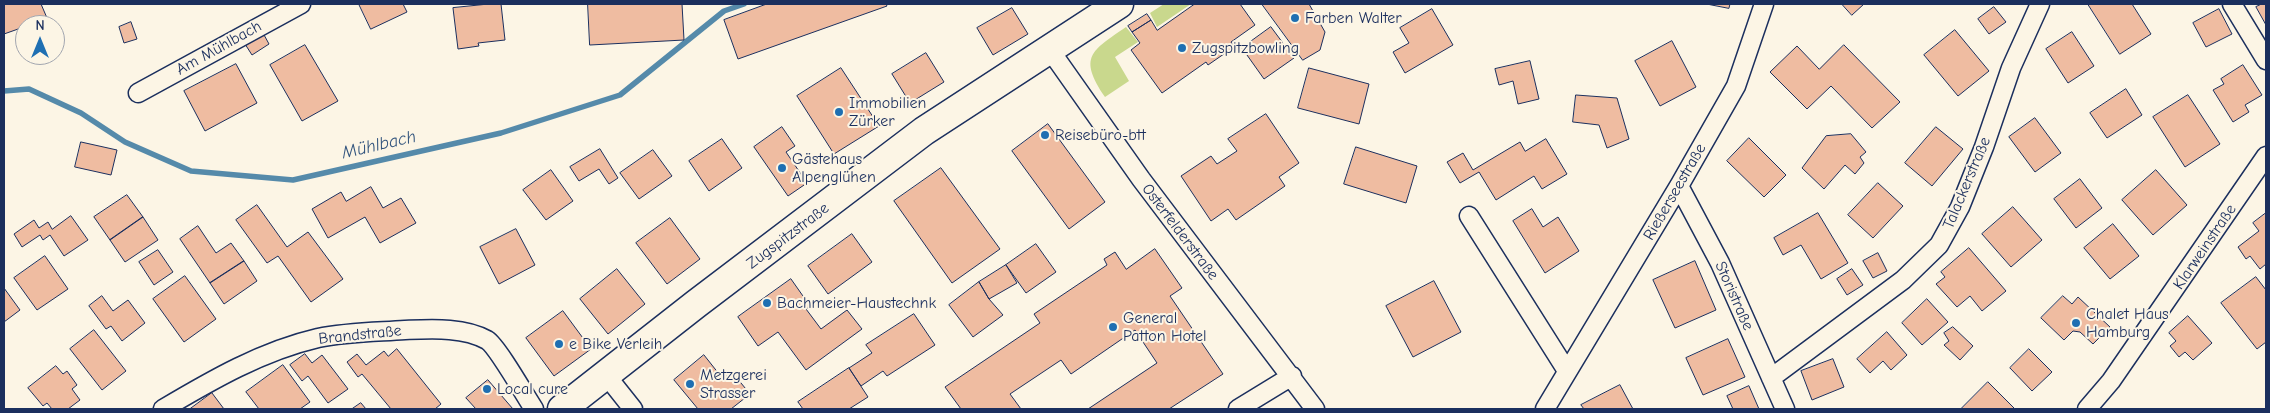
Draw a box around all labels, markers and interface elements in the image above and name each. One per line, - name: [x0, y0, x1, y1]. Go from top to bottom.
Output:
- place label: Farben Walter: [1305, 8, 1402, 28]
- marker: Farben Walter: [1289, 12, 1301, 24]
- north arrow: [15, 15, 65, 65]
- text: N: [35, 17, 45, 34]
- street label: Am Mühlbach: [173, 17, 265, 79]
- place label: Zugspitzbowling: [1192, 38, 1299, 58]
- marker: Zugspitzbowling: [1176, 42, 1188, 54]
- place label: Immobilien Zürker: [849, 93, 926, 131]
- marker: Immobilien Zürker: [833, 106, 845, 118]
- place label: Reisebüro-btt: [1055, 125, 1146, 145]
- water label: Mühlbach: [340, 126, 418, 164]
- marker: Reisebüro-btt: [1039, 129, 1051, 141]
- street label: Talackerstraße: [1939, 134, 1995, 232]
- street label: Rießerseestraße: [1640, 140, 1710, 244]
- place label: Gästehaus Alpenglühen: [792, 149, 876, 187]
- marker: Gästehaus Alpenglühen: [776, 162, 788, 174]
- street label: Osterfelderstraße: [1137, 180, 1223, 284]
- street label: Zugspitzstraße: [743, 199, 833, 273]
- street label: Klarweinstraße: [2169, 201, 2241, 293]
- street label: Storistraße: [1710, 259, 1758, 333]
- place label: Bachmeier-Haustechnk: [777, 293, 936, 313]
- marker: Bachmeier-Haustechnk: [761, 297, 773, 309]
- place label: Chalet Haus Hamburg: [2086, 304, 2169, 342]
- place label: General Patton Hotel: [1123, 308, 1206, 346]
- marker: Chalet Haus Hamburg: [2070, 317, 2082, 329]
- street label: Brandstraße: [317, 321, 403, 349]
- marker: General Patton Hotel: [1107, 321, 1119, 333]
- place label: e Bike Verleih: [569, 334, 662, 354]
- marker: e Bike Verleih: [553, 338, 565, 350]
- place label: Metzgerei Strasser: [700, 365, 767, 403]
- marker: Metzgerei Strasser: [684, 378, 696, 390]
- place label: Local cure: [497, 379, 568, 399]
- marker: Local cure: [481, 383, 493, 395]

